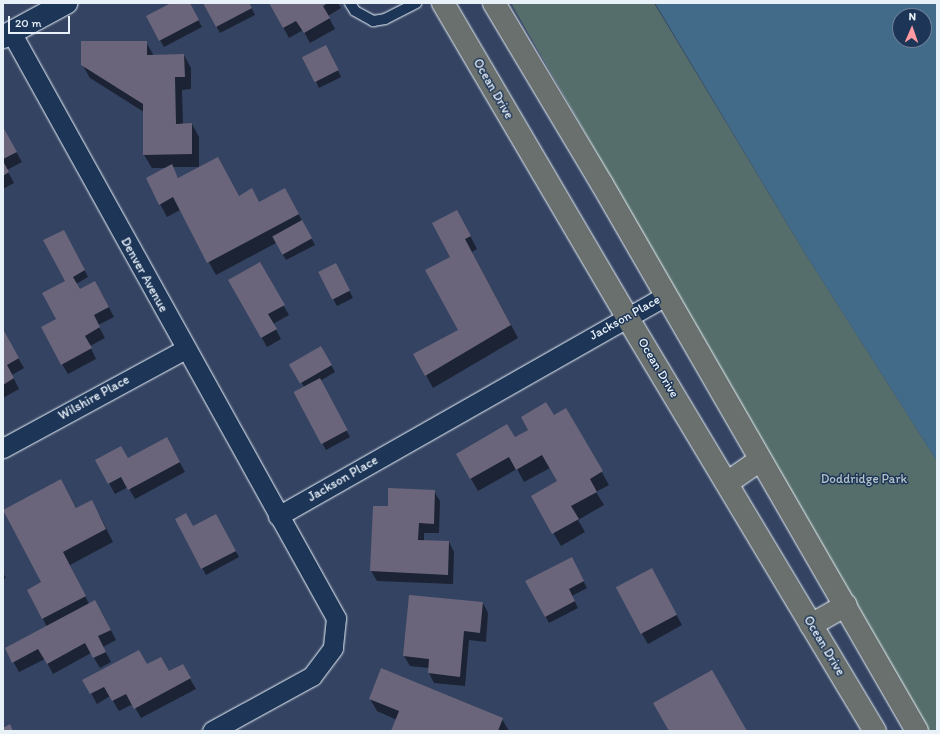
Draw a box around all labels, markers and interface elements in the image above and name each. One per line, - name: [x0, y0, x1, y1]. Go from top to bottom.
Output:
- scale bar: [10, 8, 72, 34]
- north arrow: [892, 8, 932, 48]
- text: N: [908, 10, 916, 23]
- text: 20 m: [15, 16, 42, 30]
- street label: Ocean Drive: [469, 56, 517, 122]
- street label: Denver Avenue: [117, 235, 171, 315]
- street label: Jackson Place: [587, 292, 663, 344]
- street label: Ocean Drive: [634, 335, 682, 401]
- street label: Wilshire Place: [56, 372, 132, 424]
- street label: Jackson Place: [305, 453, 381, 505]
- park label: Doddridge Park: [821, 471, 907, 487]
- street label: Ocean Drive: [800, 613, 848, 679]

